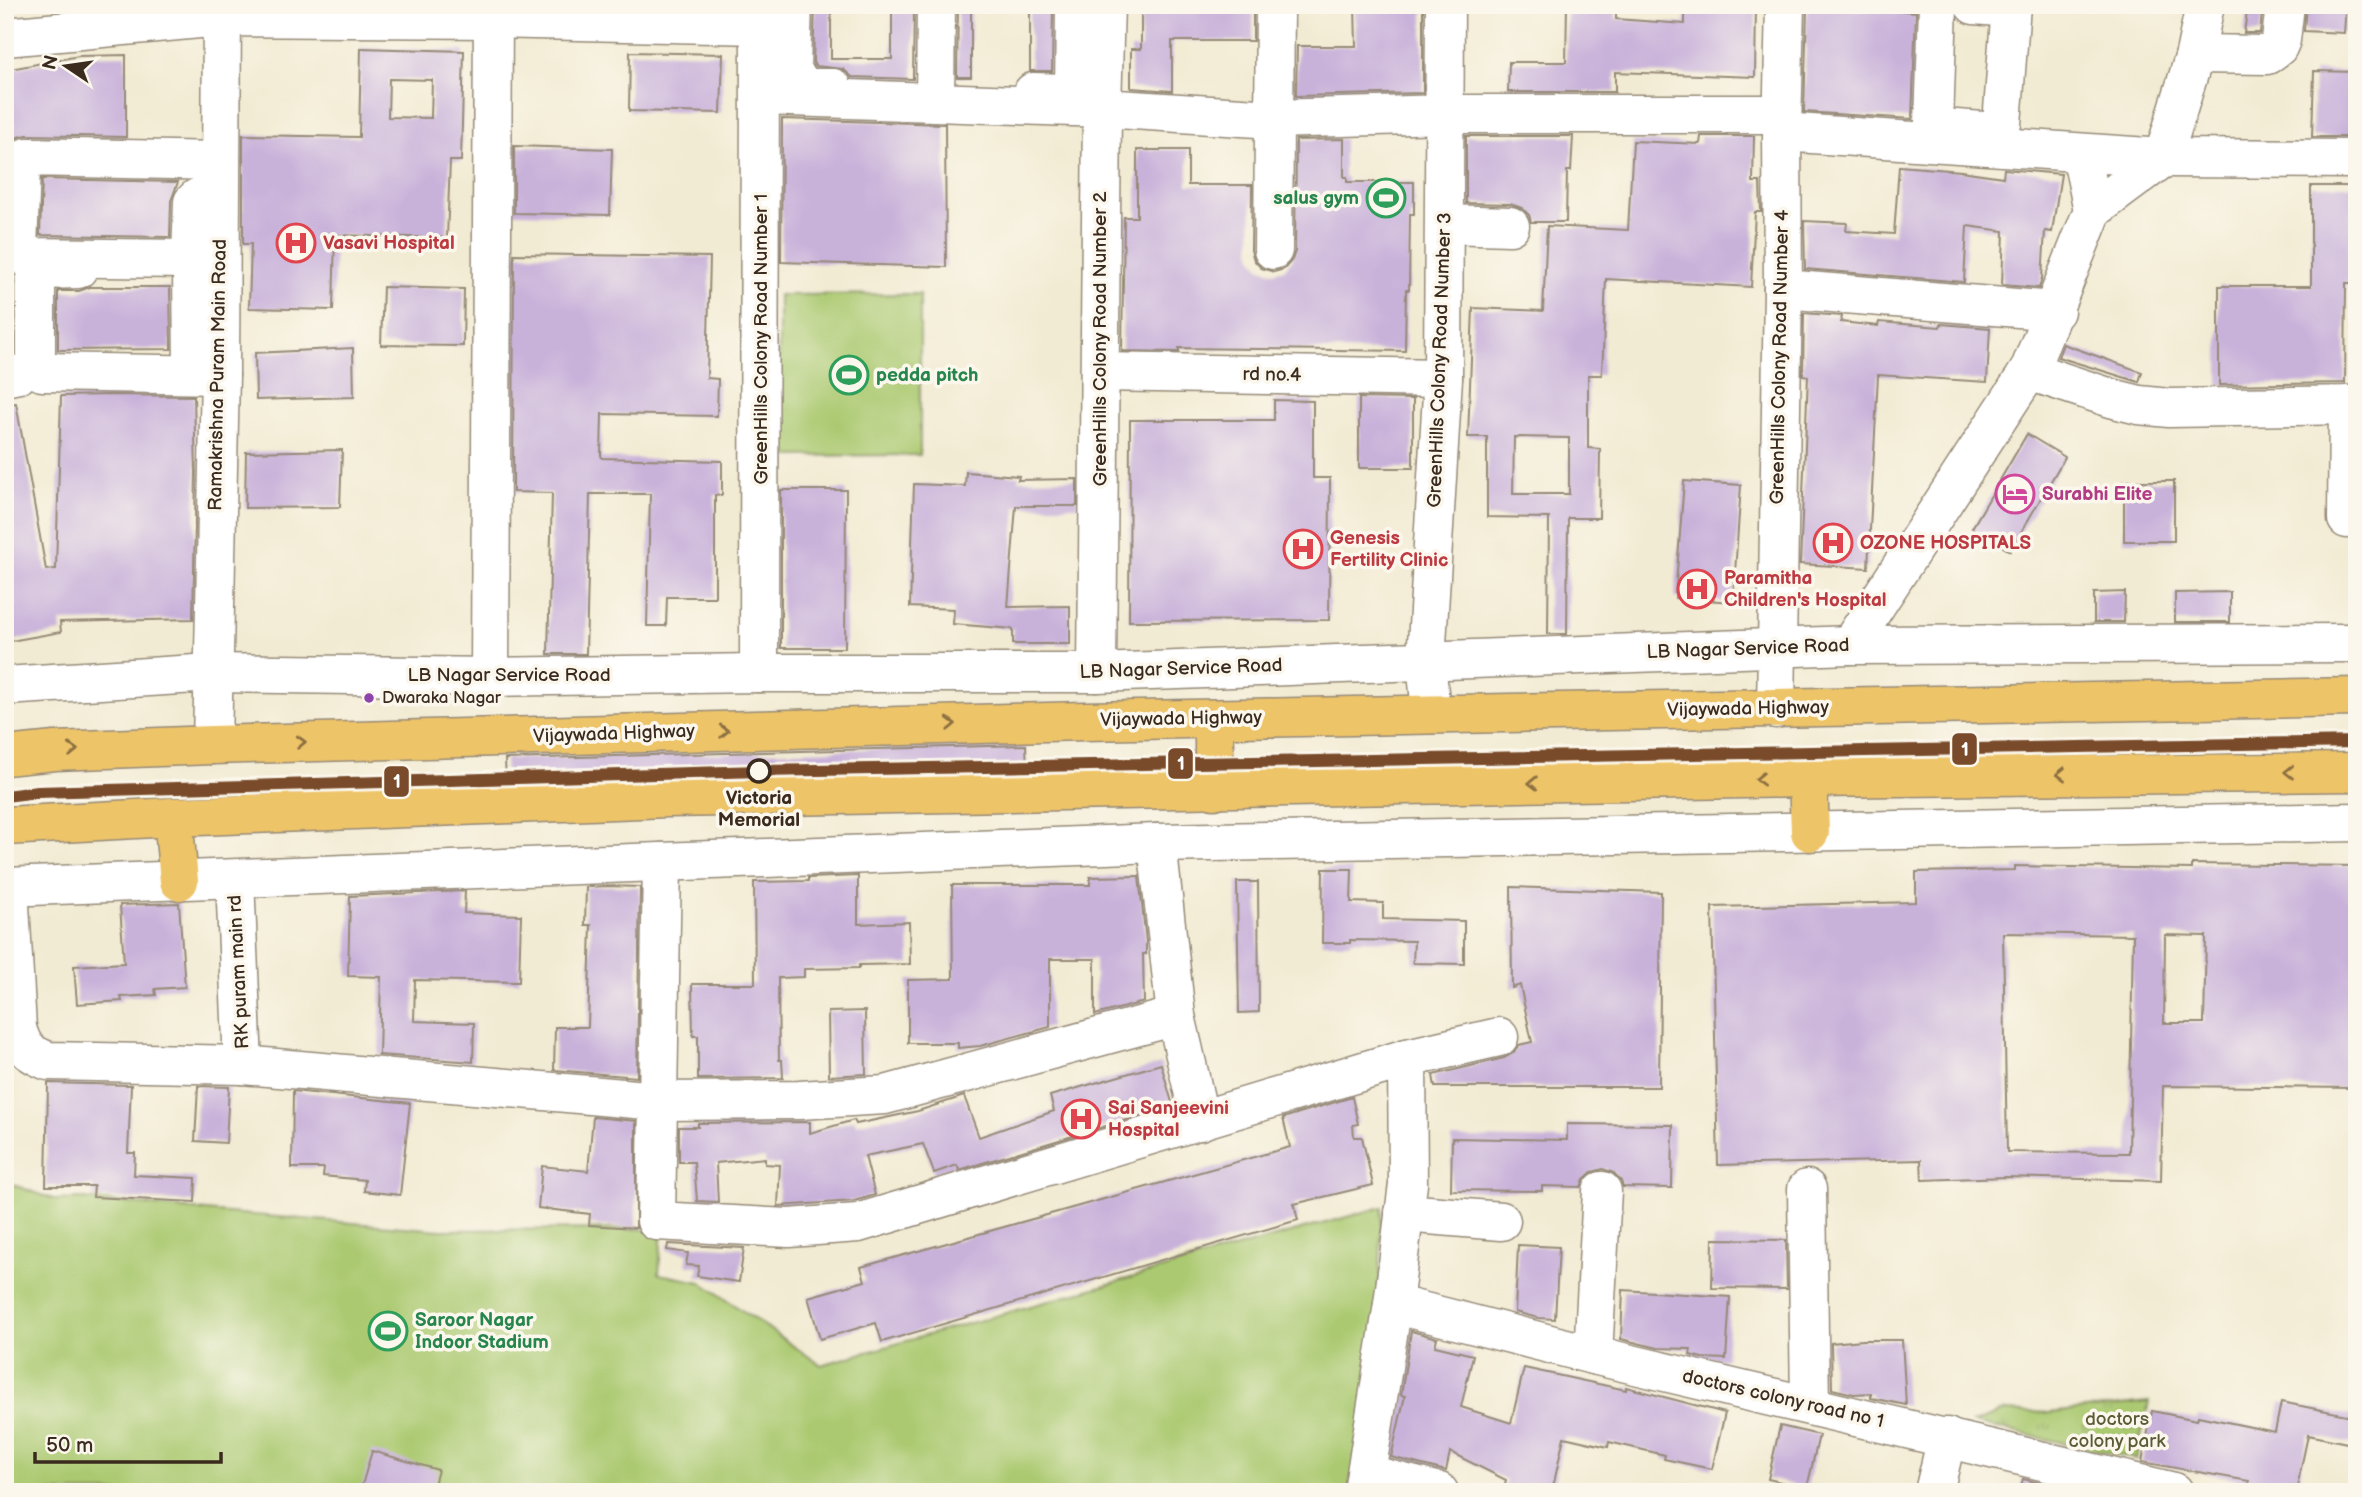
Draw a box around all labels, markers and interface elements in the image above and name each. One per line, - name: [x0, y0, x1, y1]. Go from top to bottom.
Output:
- north arrow: [32, 32, 102, 102]
- text: N: [38, 53, 64, 72]
- sports icon: salus gym: [1365, 177, 1407, 219]
- place label: salus gym: [1273, 187, 1359, 210]
- street label: GreenHills Colony Road Number 2: [1089, 191, 1112, 486]
- street label: GreenHills Colony Road Number 1: [750, 194, 773, 484]
- street label: GreenHills Colony Road Number 4: [1766, 209, 1794, 505]
- street label: GreenHills Colony Road Number 3: [1423, 212, 1457, 508]
- hospital icon: Vasavi Hospital: [275, 222, 317, 264]
- place label: Vasavi Hospital: [323, 232, 455, 255]
- street label: Ramakrishna Puram Main Road: [204, 239, 232, 511]
- sports icon: pedda pitch: [828, 354, 870, 396]
- street label: rd no.4: [1242, 363, 1302, 387]
- place label: pedda pitch: [876, 364, 978, 387]
- hotel icon: Surabhi Elite: [1994, 473, 2036, 515]
- place label: Surabhi Elite: [2042, 483, 2152, 506]
- hospital icon: OZONE HOSPITALS: [1812, 522, 1854, 564]
- place label: Genesis Fertility Clinic: [1330, 527, 1448, 572]
- hospital icon: Genesis Fertility Clinic: [1282, 528, 1324, 570]
- place label: OZONE HOSPITALS: [1860, 532, 2031, 555]
- place label: Paramitha Children's Hospital: [1724, 567, 1887, 612]
- hospital icon: Paramitha Children's Hospital: [1676, 568, 1718, 610]
- street label: LB Nagar Service Road: [1646, 634, 1850, 664]
- street label: LB Nagar Service Road: [1079, 654, 1283, 684]
- street label: LB Nagar Service Road: [407, 664, 611, 687]
- place label: Dwaraka Nagar: [382, 688, 502, 708]
- marker: Dwaraka Nagar: [362, 691, 376, 705]
- street label: Vijaywada Highway: [1667, 696, 1829, 722]
- street label: Vijaywada Highway: [1100, 706, 1262, 732]
- one-way arrow: [946, 717, 957, 732]
- street label: Vijaywada Highway: [533, 720, 696, 748]
- one-way arrow: [719, 723, 730, 738]
- line badge: 1: [1951, 732, 1978, 766]
- one-way arrow: [295, 735, 306, 750]
- text: 1: [1961, 739, 1969, 762]
- one-way arrow: [68, 743, 79, 758]
- line badge: 1: [1167, 747, 1194, 780]
- text: 1: [1177, 753, 1185, 776]
- marker: Victoria Memorial: [747, 759, 771, 783]
- one-way arrow: [2283, 764, 2293, 780]
- line badge: 1: [383, 765, 410, 798]
- one-way arrow: [2055, 766, 2066, 782]
- text: 1: [393, 771, 401, 794]
- one-way arrow: [1754, 771, 1765, 787]
- one-way arrow: [1527, 776, 1538, 791]
- place label: Victoria Memorial: [718, 787, 800, 832]
- street label: RK puram main rd: [223, 894, 255, 1050]
- place label: Sai Sanjeevini Hospital: [1108, 1097, 1229, 1142]
- hospital icon: Sai Sanjeevini Hospital: [1060, 1098, 1102, 1140]
- place label: Saroor Nagar Indoor Stadium: [415, 1309, 549, 1354]
- sports icon: Saroor Nagar Indoor Stadium: [367, 1310, 409, 1352]
- street label: doctors colony road no 1: [1680, 1365, 1886, 1433]
- park label: doctors colony park: [2069, 1408, 2166, 1453]
- scale bar: [35, 1420, 220, 1464]
- text: 50 m: [46, 1433, 93, 1458]

